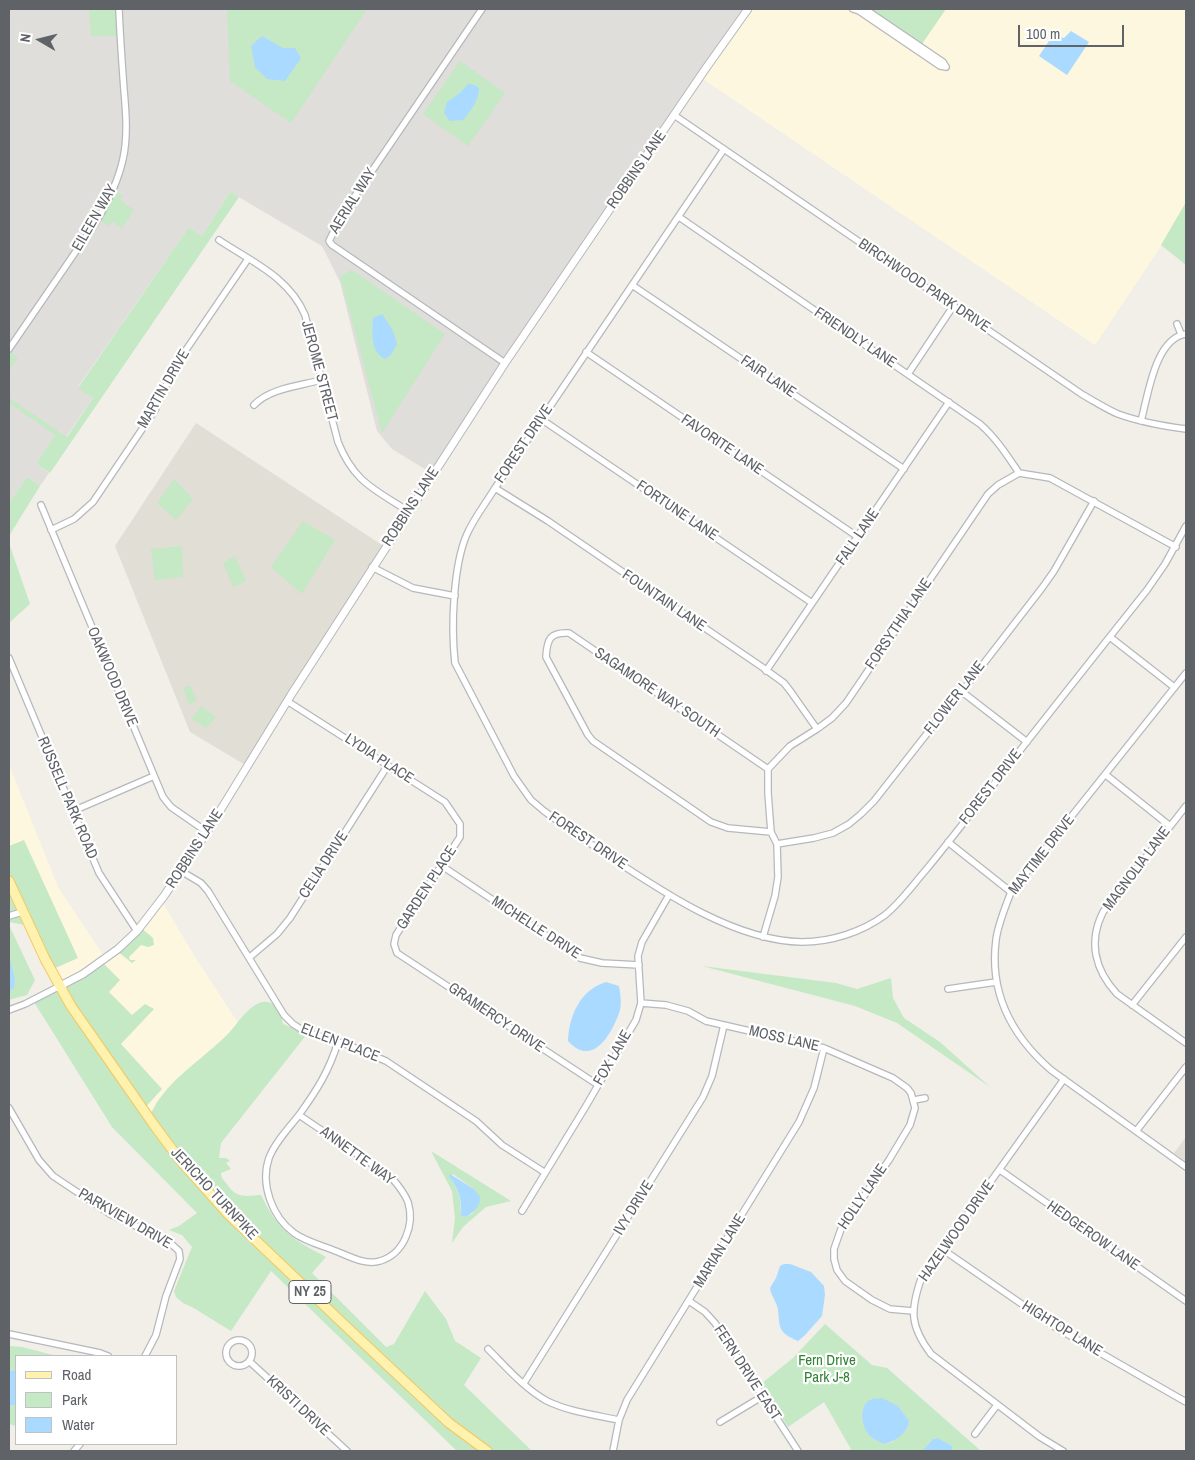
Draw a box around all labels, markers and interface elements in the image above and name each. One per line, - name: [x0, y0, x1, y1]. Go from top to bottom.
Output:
- north arrow: [15, 15, 65, 65]
- scale bar: [1020, 15, 1126, 47]
- text: 100 m: [1026, 23, 1060, 44]
- text: N: [16, 33, 35, 43]
- street label: ROBBINS LANE: [604, 128, 670, 212]
- street label: AERIAL WAY: [326, 165, 380, 237]
- street label: EILEEN WAY: [69, 182, 121, 254]
- street label: BIRCHWOOD PARK DRIVE: [855, 235, 993, 337]
- street label: FRIENDLY LANE: [810, 304, 900, 372]
- street label: JEROME STREET: [297, 319, 341, 423]
- street label: MARTIN DRIVE: [134, 346, 194, 432]
- street label: FAIR LANE: [737, 352, 799, 402]
- street label: FOREST DRIVE: [491, 401, 557, 487]
- street label: FAVORITE LANE: [677, 411, 767, 479]
- street label: ROBBINS LANE: [379, 464, 443, 550]
- street label: FORTUNE LANE: [633, 477, 721, 545]
- street label: FALL LANE: [833, 505, 883, 569]
- street label: FOUNTAIN LANE: [619, 566, 709, 636]
- street label: FORSYTHIA LANE: [862, 575, 936, 673]
- street label: OAKWOOD DRIVE: [83, 624, 141, 730]
- street label: SAGAMORE WAY SOUTH: [591, 644, 723, 742]
- street label: FLOWER LANE: [921, 658, 989, 738]
- street label: LYDIA PLACE: [341, 730, 417, 788]
- street label: RUSSELL PARK ROAD: [33, 734, 101, 862]
- street label: FOREST DRIVE: [956, 746, 1026, 828]
- street label: ROBBINS LANE: [163, 806, 227, 892]
- street label: FOREST DRIVE: [545, 808, 631, 874]
- street label: MAYTIME DRIVE: [1005, 812, 1079, 898]
- street label: MAGNOLIA LANE: [1100, 823, 1174, 915]
- street label: CELIA DRIVE: [296, 828, 352, 902]
- street label: GARDEN PLACE: [393, 843, 461, 933]
- street label: MICHELLE DRIVE: [488, 893, 584, 963]
- street label: GRAMERCY DRIVE: [445, 979, 547, 1057]
- street label: ELLEN PLACE: [298, 1020, 382, 1066]
- street label: MOSS LANE: [747, 1022, 821, 1056]
- street label: FOX LANE: [590, 1027, 636, 1089]
- street label: ANNETTE WAY: [316, 1123, 398, 1189]
- street label: JERICHO TURNPIKE: [167, 1144, 261, 1244]
- street label: HOLLY LANE: [835, 1161, 891, 1233]
- street label: IVY DRIVE: [610, 1177, 658, 1239]
- street label: HAZELWOOD DRIVE: [915, 1177, 999, 1285]
- street label: PARKVIEW DRIVE: [75, 1185, 175, 1253]
- street label: HEDGEROW LANE: [1043, 1197, 1143, 1275]
- street label: MARIAN LANE: [690, 1211, 750, 1291]
- road number: NY 25: [289, 1280, 331, 1304]
- street label: HIGHTOP LANE: [1018, 1297, 1106, 1361]
- street label: FERN DRIVE EAST: [709, 1322, 785, 1424]
- park label: Fern Drive Park J-8: [798, 1352, 856, 1387]
- legend: [15, 1355, 178, 1445]
- text: Road: [62, 1364, 91, 1385]
- street label: KRISTI DRIVE: [262, 1372, 334, 1440]
- text: Park: [62, 1389, 87, 1410]
- text: Water: [62, 1414, 94, 1435]

